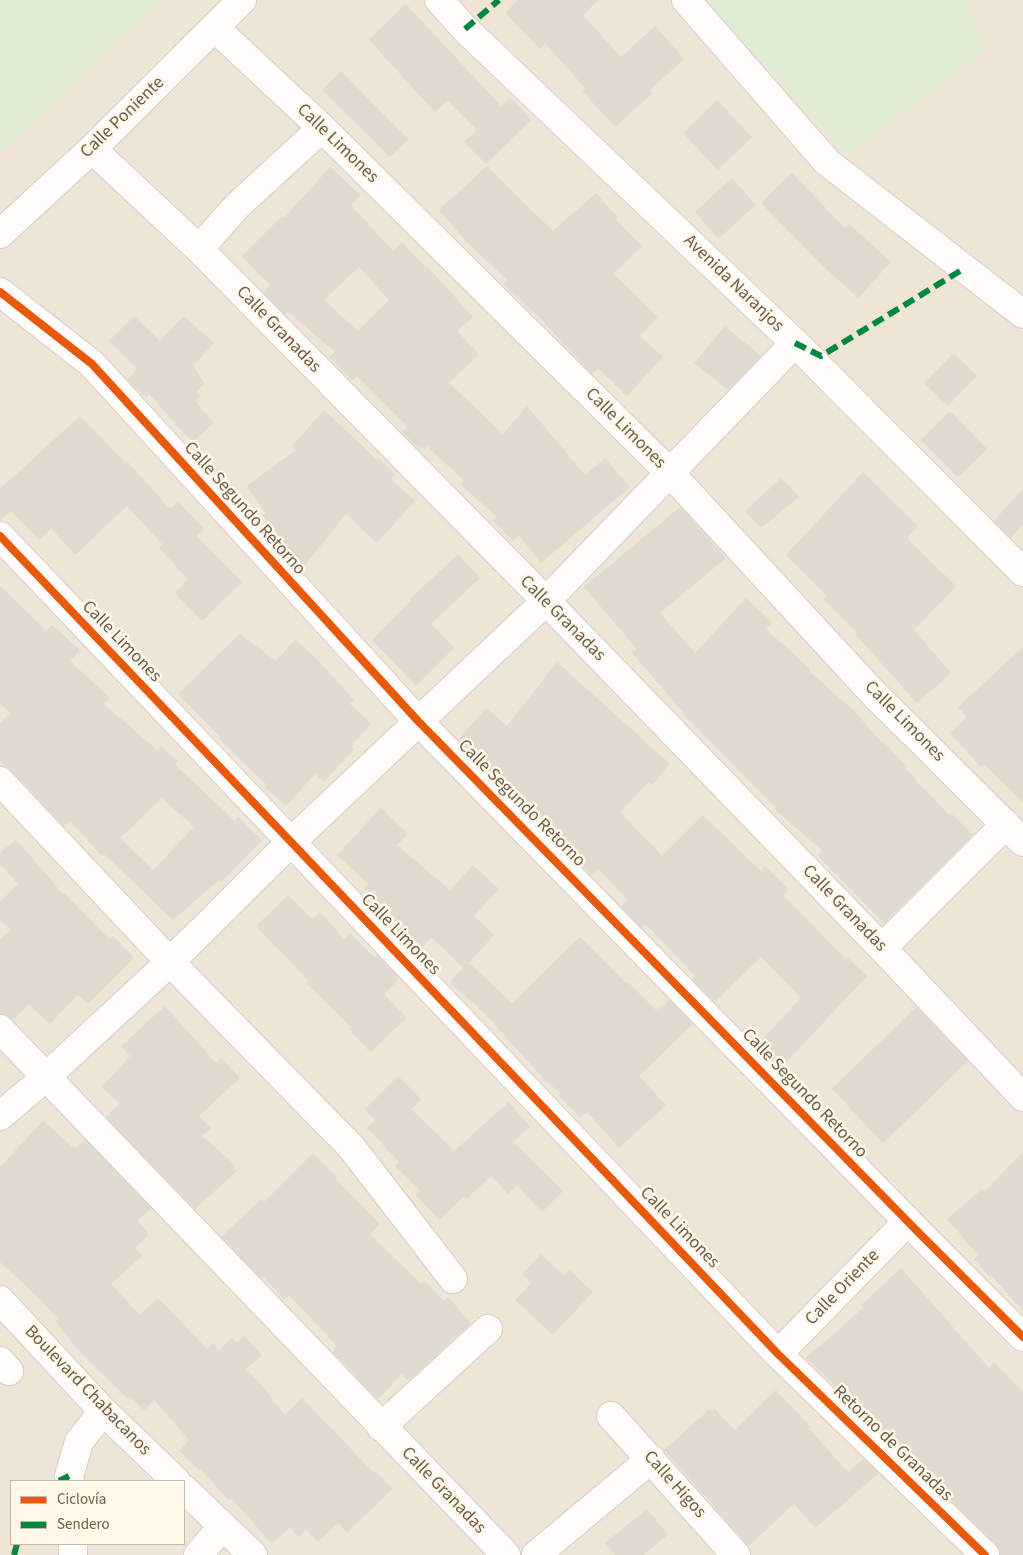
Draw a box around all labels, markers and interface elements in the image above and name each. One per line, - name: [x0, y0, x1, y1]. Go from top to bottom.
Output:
- street label: Calle Poniente: [77, 73, 169, 163]
- street label: Calle Limones: [292, 100, 382, 188]
- street label: Avenida Naranjos: [678, 231, 788, 337]
- street label: Calle Granadas: [231, 282, 325, 378]
- street label: Calle Limones: [580, 384, 670, 474]
- street label: Calle Segundo Retorno: [179, 438, 309, 580]
- street label: Calle Granadas: [515, 572, 609, 666]
- street label: Calle Limones: [77, 597, 165, 687]
- street label: Calle Limones: [859, 677, 949, 767]
- street label: Calle Segundo Retorno: [453, 736, 589, 872]
- street label: Calle Granadas: [797, 861, 891, 957]
- street label: Calle Limones: [356, 890, 444, 980]
- street label: Calle Segundo Retorno: [737, 1025, 871, 1163]
- street label: Calle Limones: [635, 1183, 723, 1273]
- street label: Calle Oriente: [801, 1246, 885, 1330]
- street label: Boulevard Chabacanos: [19, 1321, 155, 1461]
- street label: Retorno de Granadas: [828, 1381, 956, 1507]
- street label: Calle Granadas: [396, 1443, 490, 1539]
- street label: Calle Higos: [638, 1447, 710, 1523]
- legend: [10, 1480, 185, 1545]
- text: Ciclovía: [57, 1489, 106, 1510]
- text: Sendero: [57, 1514, 110, 1535]

